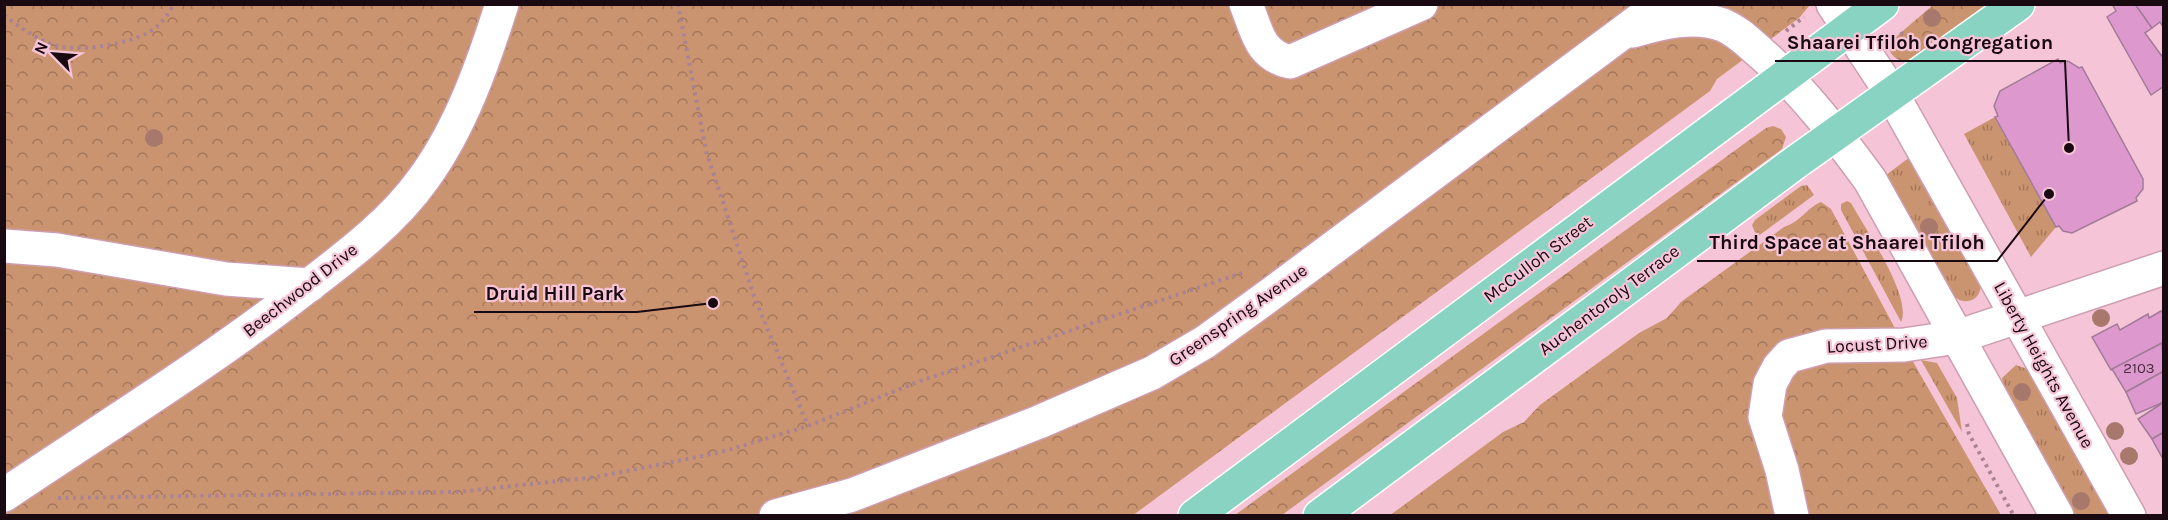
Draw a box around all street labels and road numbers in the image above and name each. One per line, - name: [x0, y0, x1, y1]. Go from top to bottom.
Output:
- street label: McCulloh Street: [1479, 211, 1597, 307]
- street label: Beechwood Drive: [238, 238, 362, 342]
- street label: Auchentoroly Terrace: [1534, 240, 1684, 360]
- street label: Greenspring Avenue: [1165, 259, 1311, 371]
- street label: Liberty Heights Avenue: [1989, 278, 2099, 452]
- street label: Locust Drive: [1826, 330, 1928, 358]

